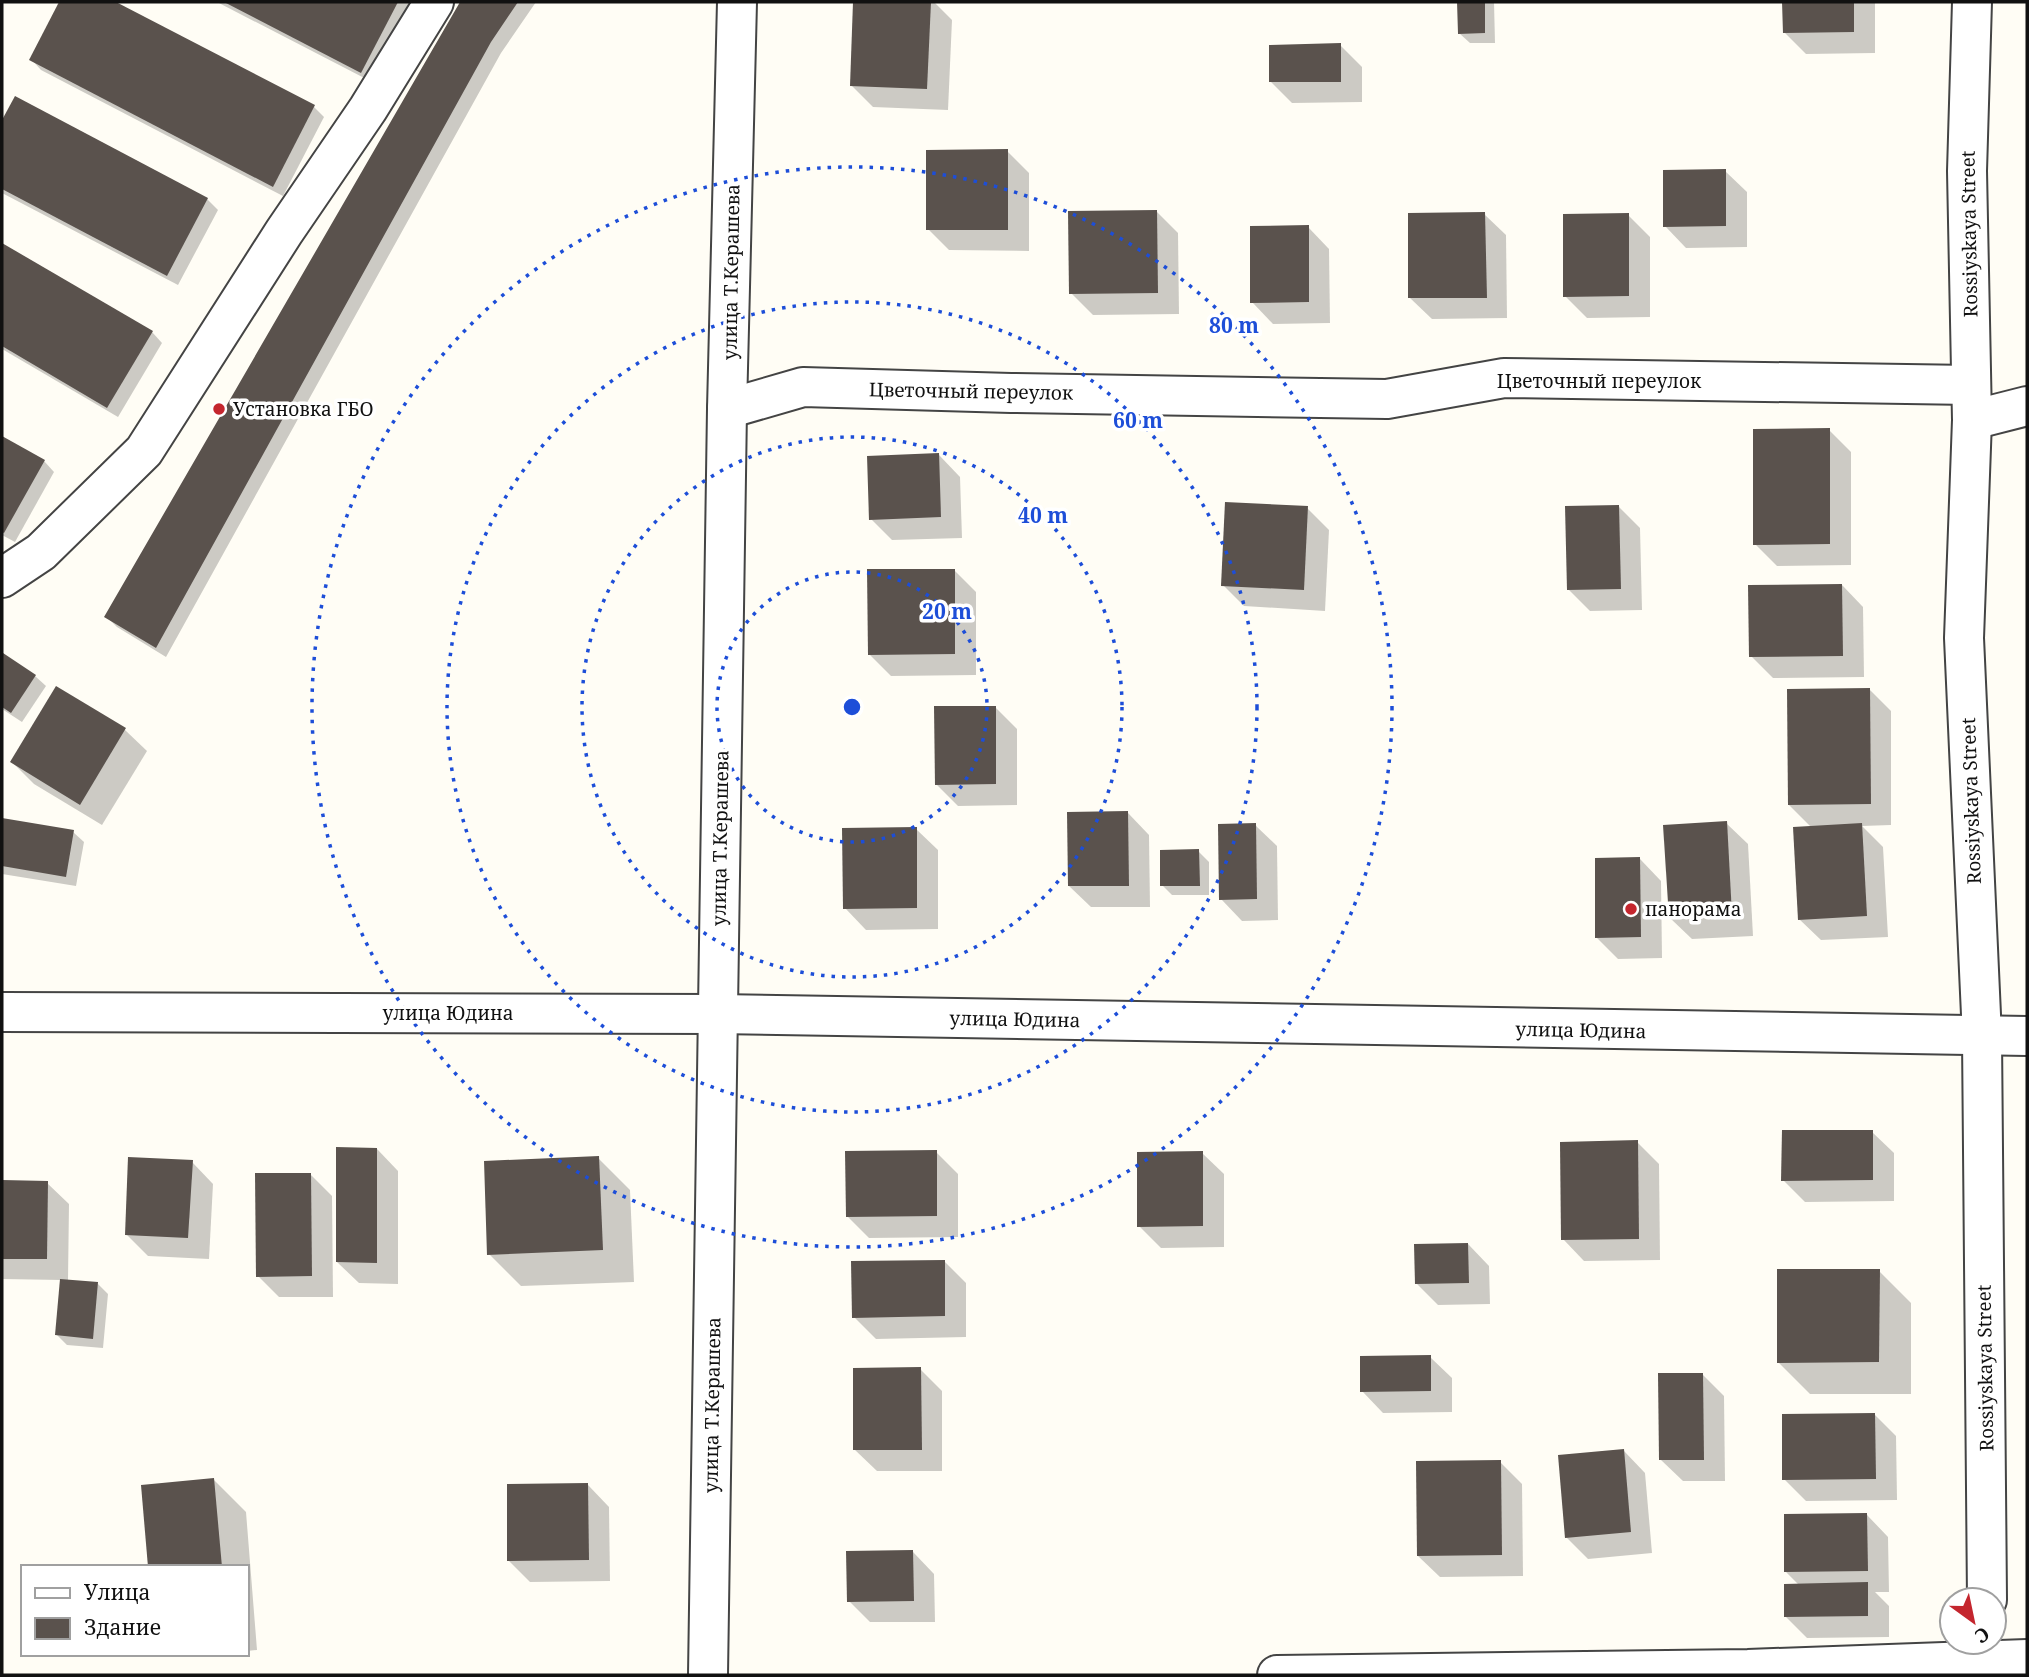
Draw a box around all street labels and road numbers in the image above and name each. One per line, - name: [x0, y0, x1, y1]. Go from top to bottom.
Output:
- street label: Rossiyskaya Street: [1955, 150, 1983, 318]
- street label: улица Т.Керашева: [716, 184, 746, 360]
- street label: Цветочный переулок: [1497, 368, 1702, 394]
- street label: Цветочный переулок: [869, 376, 1074, 406]
- street label: Rossiyskaya Street: [1955, 717, 1987, 885]
- street label: улица Т.Керашева: [705, 750, 735, 926]
- street label: улица Юдина: [382, 1000, 514, 1026]
- street label: улица Юдина: [949, 1005, 1081, 1033]
- street label: улица Юдина: [1515, 1016, 1647, 1044]
- street label: Rossiyskaya Street: [1971, 1284, 1999, 1452]
- street label: улица Т.Керашева: [697, 1317, 727, 1493]

